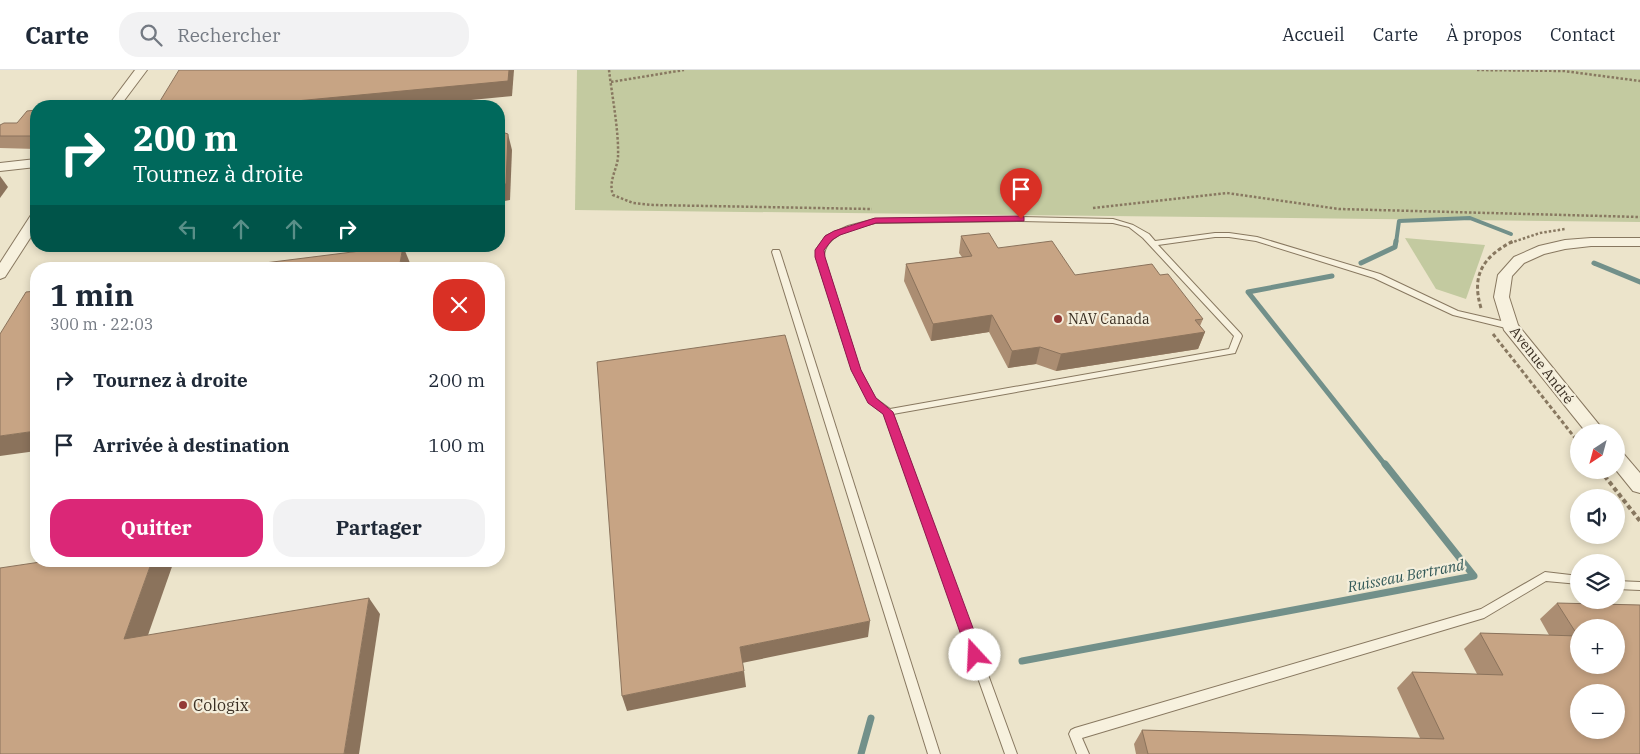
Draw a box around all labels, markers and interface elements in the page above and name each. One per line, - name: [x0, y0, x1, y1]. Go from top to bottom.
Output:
- search box: [119, 12, 469, 57]
- text: Carte: [25, 19, 89, 51]
- icon: search: [137, 21, 165, 49]
- text: Rechercher: [177, 23, 280, 47]
- text: Accueil: [1282, 23, 1345, 46]
- text: Carte: [1373, 23, 1418, 46]
- text: À propos: [1446, 23, 1522, 46]
- text: Contact: [1550, 23, 1615, 46]
- text: 200 m: [133, 115, 238, 161]
- icon: right: [50, 120, 115, 185]
- text: Tournez à droite: [133, 159, 303, 188]
- pin: [1000, 168, 1042, 219]
- icon: arrive: [1007, 175, 1035, 203]
- icon: left: [174, 215, 202, 243]
- icon: ahead: [227, 215, 255, 243]
- icon: ahead: [280, 215, 308, 243]
- icon: right: [333, 215, 361, 243]
- text: 1 min: [50, 275, 134, 314]
- button: close: [433, 279, 485, 331]
- place label: NAV Canada: [1068, 310, 1150, 328]
- marker: NAV Canada: [1052, 313, 1064, 325]
- text: 300 m · 22:03: [50, 314, 153, 334]
- street label: Avenue André: [1506, 323, 1578, 407]
- icon: right: [50, 366, 78, 394]
- text: Tournez à droite: [93, 368, 248, 392]
- text: 200 m: [428, 368, 485, 392]
- north arrow: [1570, 424, 1625, 479]
- map controls: [1570, 424, 1625, 739]
- icon: arrive: [50, 431, 78, 459]
- text: Arrivée à destination: [93, 433, 290, 457]
- text: 100 m: [428, 433, 485, 457]
- button: sound: [1570, 489, 1625, 544]
- button: Quitter: [50, 499, 263, 557]
- button: Partager: [273, 499, 485, 557]
- button: layers: [1570, 554, 1625, 609]
- water label: Ruisseau Bertrand: [1345, 555, 1467, 596]
- button: +: [1570, 619, 1625, 674]
- position arrow: [948, 628, 1000, 680]
- button: −: [1570, 684, 1625, 739]
- place label: Cologix: [193, 695, 249, 715]
- marker: Cologix: [177, 699, 189, 711]

